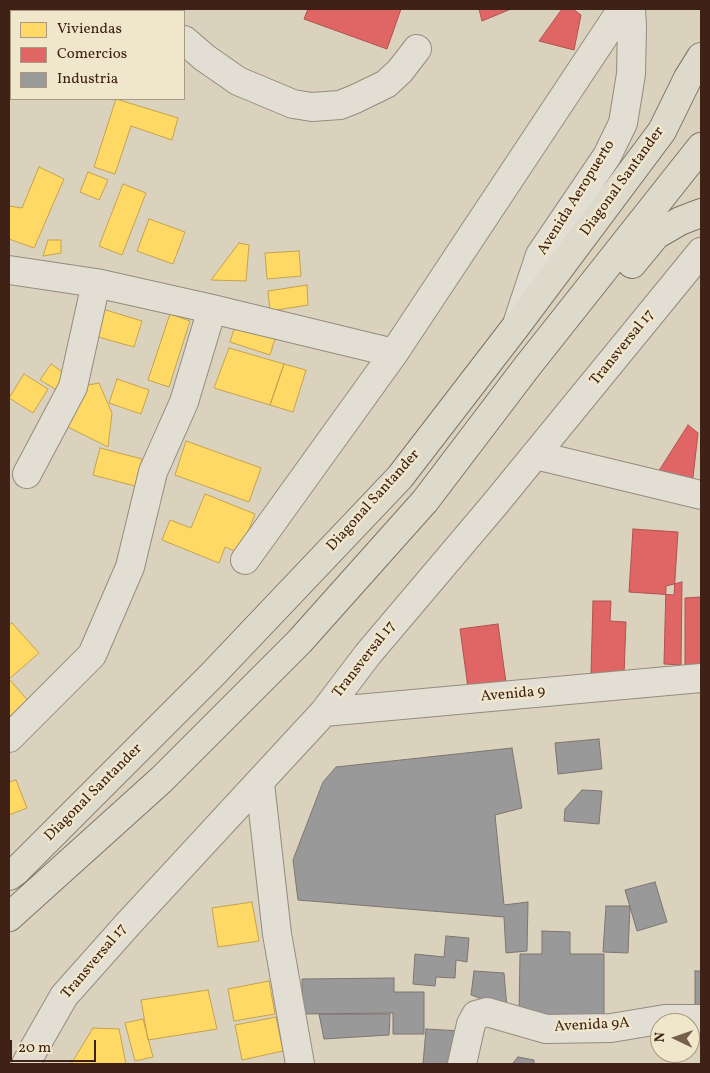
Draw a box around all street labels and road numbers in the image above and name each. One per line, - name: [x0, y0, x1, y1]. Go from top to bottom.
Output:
- street label: Diagonal Santander: [577, 124, 669, 240]
- street label: Avenida Aeropuerto: [534, 137, 620, 259]
- street label: Transversal 17: [587, 306, 659, 390]
- street label: Diagonal Santander: [324, 446, 424, 556]
- street label: Transversal 17: [329, 618, 401, 702]
- street label: Avenida 9: [480, 683, 546, 707]
- street label: Diagonal Santander: [41, 740, 147, 846]
- street label: Transversal 17: [58, 921, 132, 1003]
- street label: Avenida 9A: [554, 1015, 630, 1037]

